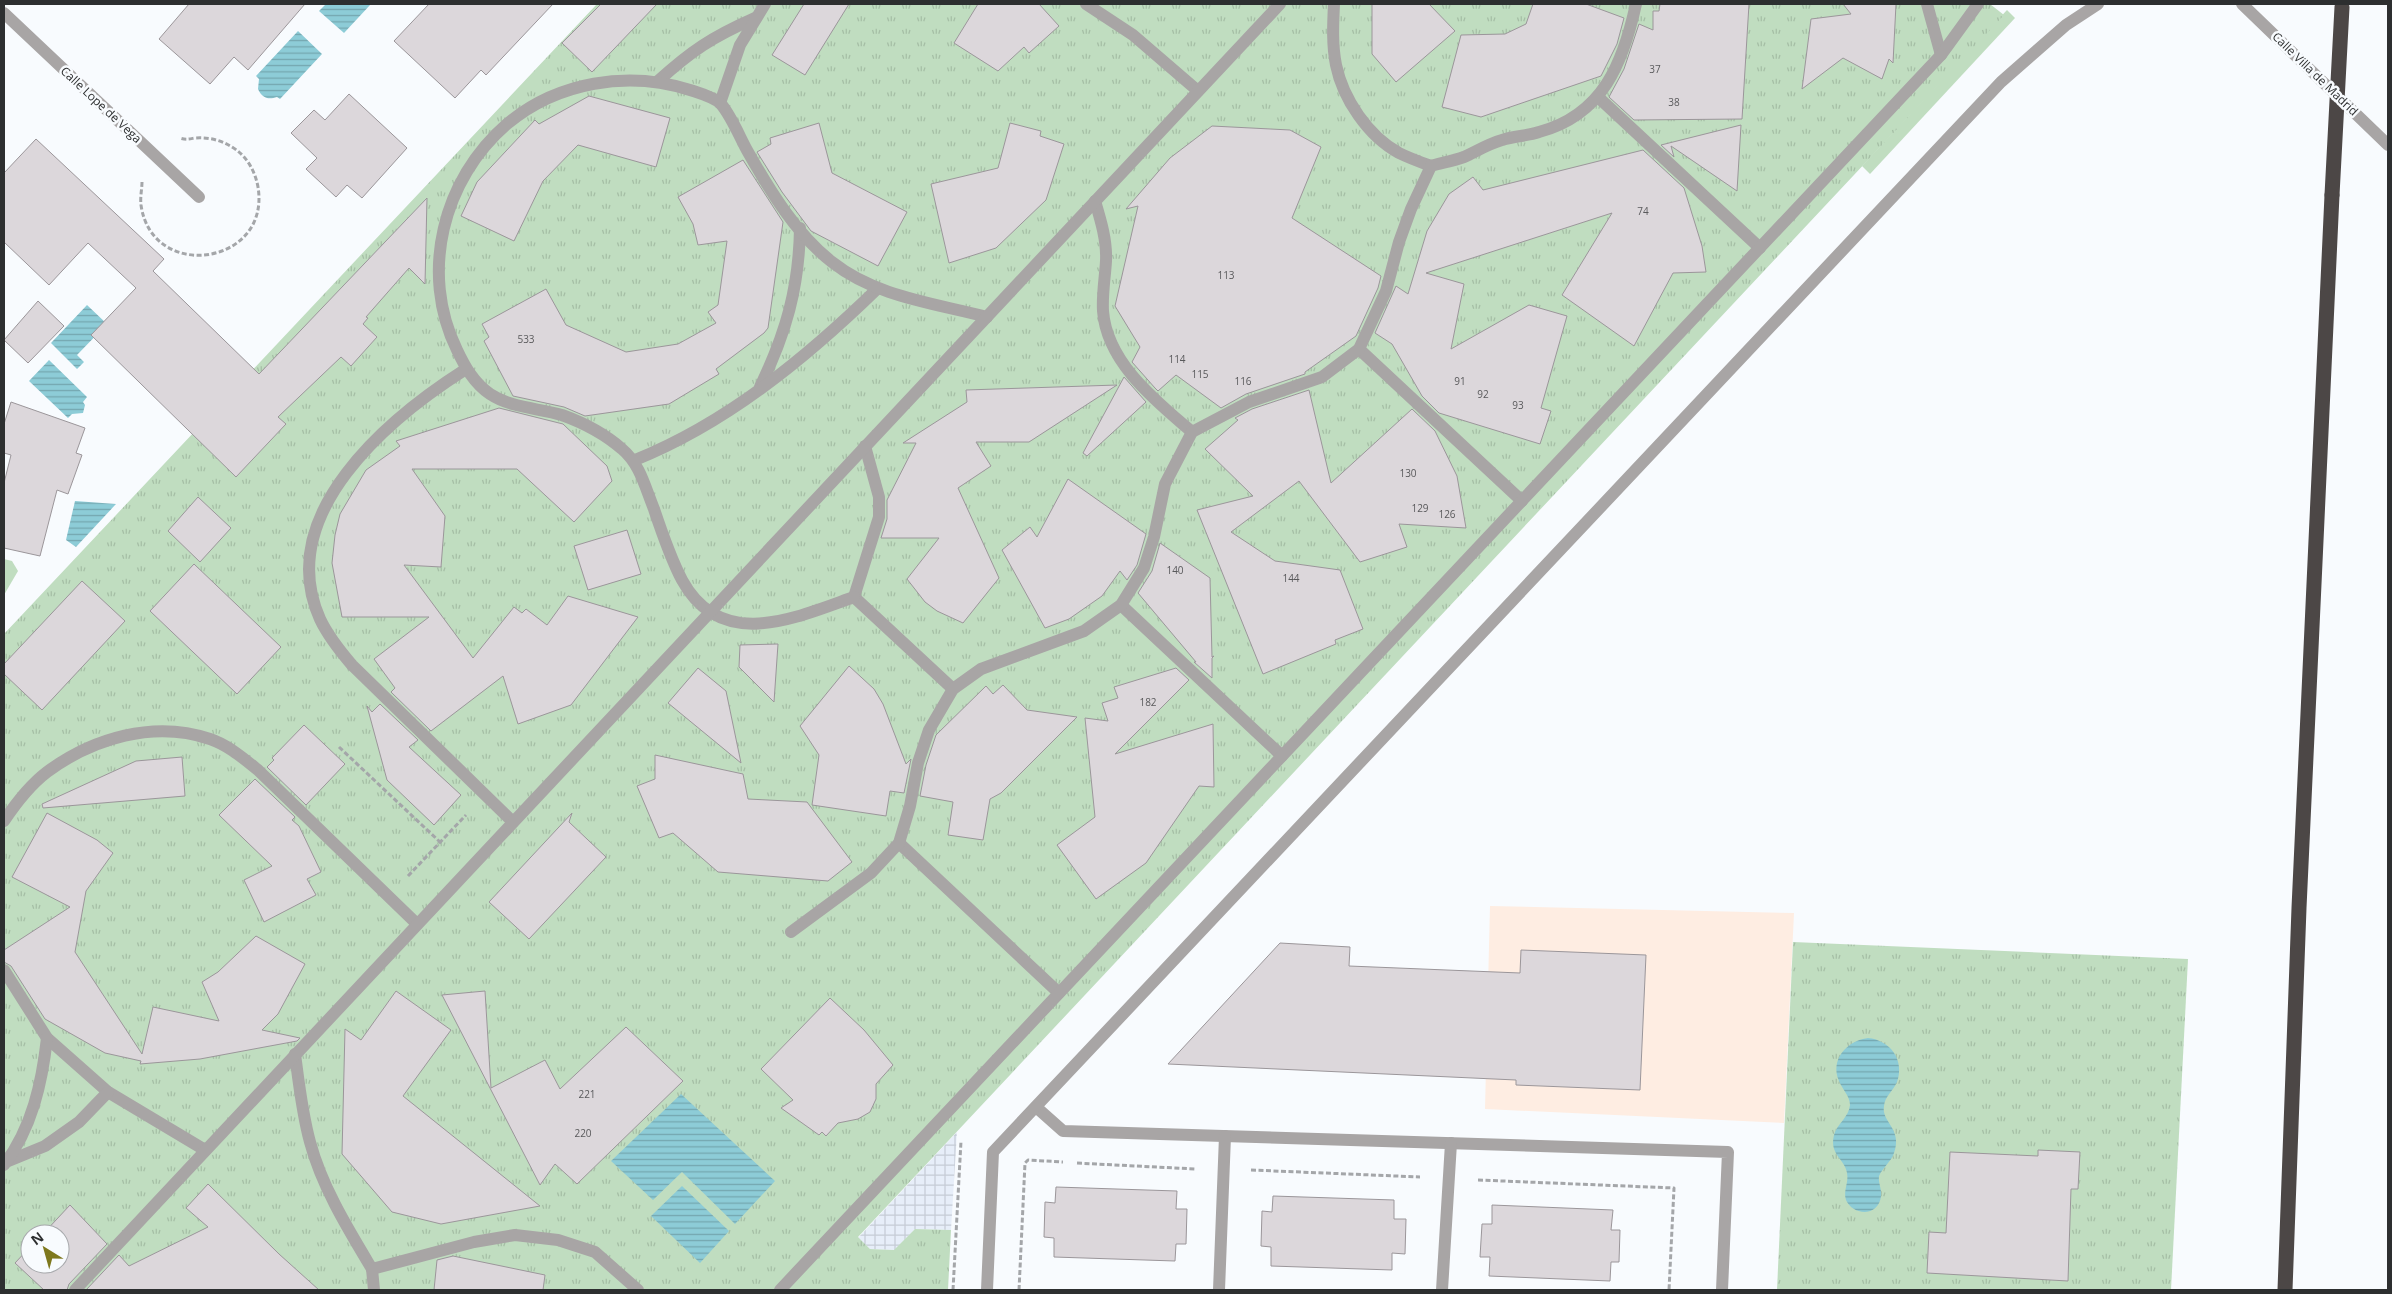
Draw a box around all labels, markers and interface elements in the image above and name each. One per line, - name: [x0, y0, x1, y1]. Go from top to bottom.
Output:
- street label: Calle Villa de Madrid: [2269, 28, 2362, 119]
- house number: 37: [1649, 62, 1661, 76]
- street label: Calle Lope de Vega: [57, 63, 146, 147]
- house number: 38: [1668, 95, 1680, 109]
- house number: 74: [1637, 204, 1649, 218]
- house number: 113: [1217, 268, 1235, 282]
- house number: 533: [517, 332, 535, 346]
- house number: 114: [1168, 352, 1186, 366]
- house number: 115: [1191, 367, 1209, 381]
- house number: 116: [1234, 374, 1252, 388]
- house number: 91: [1454, 374, 1466, 388]
- house number: 92: [1477, 387, 1489, 401]
- house number: 93: [1512, 398, 1524, 412]
- house number: 130: [1399, 466, 1417, 480]
- house number: 129: [1411, 501, 1429, 515]
- house number: 126: [1438, 507, 1456, 521]
- house number: 140: [1166, 563, 1184, 577]
- house number: 144: [1282, 571, 1300, 585]
- house number: 182: [1139, 695, 1157, 709]
- house number: 221: [578, 1087, 596, 1101]
- house number: 220: [574, 1126, 592, 1140]
- north arrow: [20, 1224, 70, 1274]
- text: N: [27, 1227, 47, 1249]

